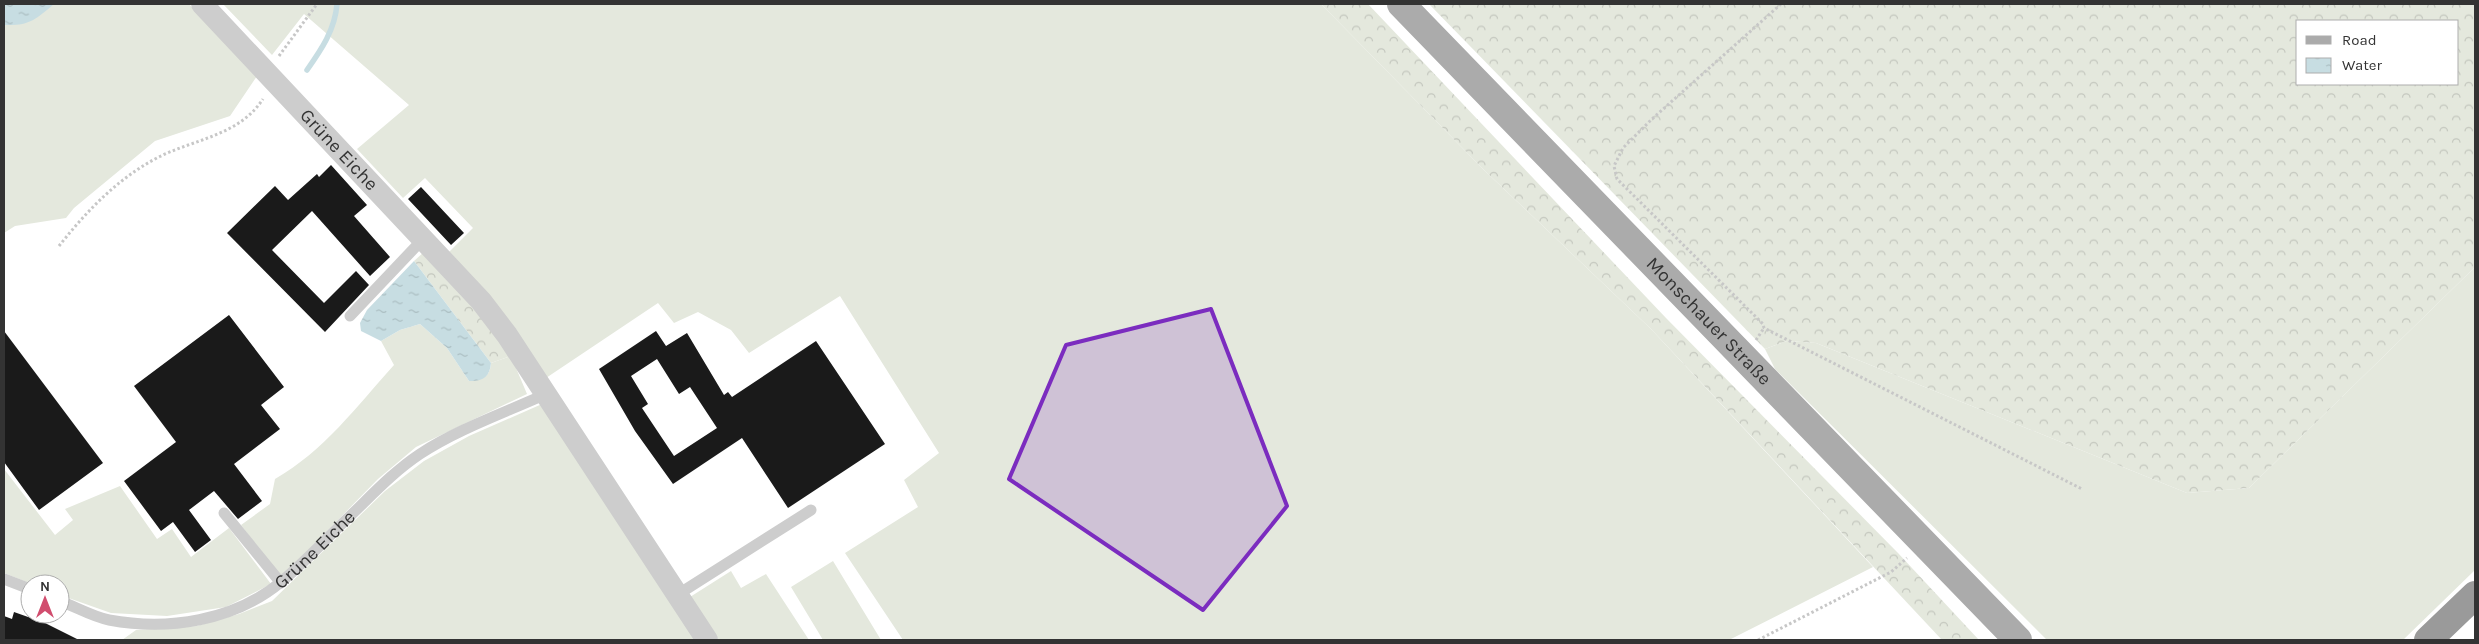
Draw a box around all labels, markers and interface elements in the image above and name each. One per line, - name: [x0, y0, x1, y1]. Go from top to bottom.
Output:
- legend: [2296, 20, 2459, 85]
- text: Road: [2342, 31, 2377, 49]
- text: Water: [2342, 56, 2383, 74]
- street label: Grüne Eiche: [295, 104, 382, 195]
- street label: Monschauer Straße: [1642, 253, 1776, 390]
- street label: Grüne Eiche: [270, 506, 360, 594]
- north arrow: [20, 574, 70, 624]
- text: N: [40, 578, 50, 595]

